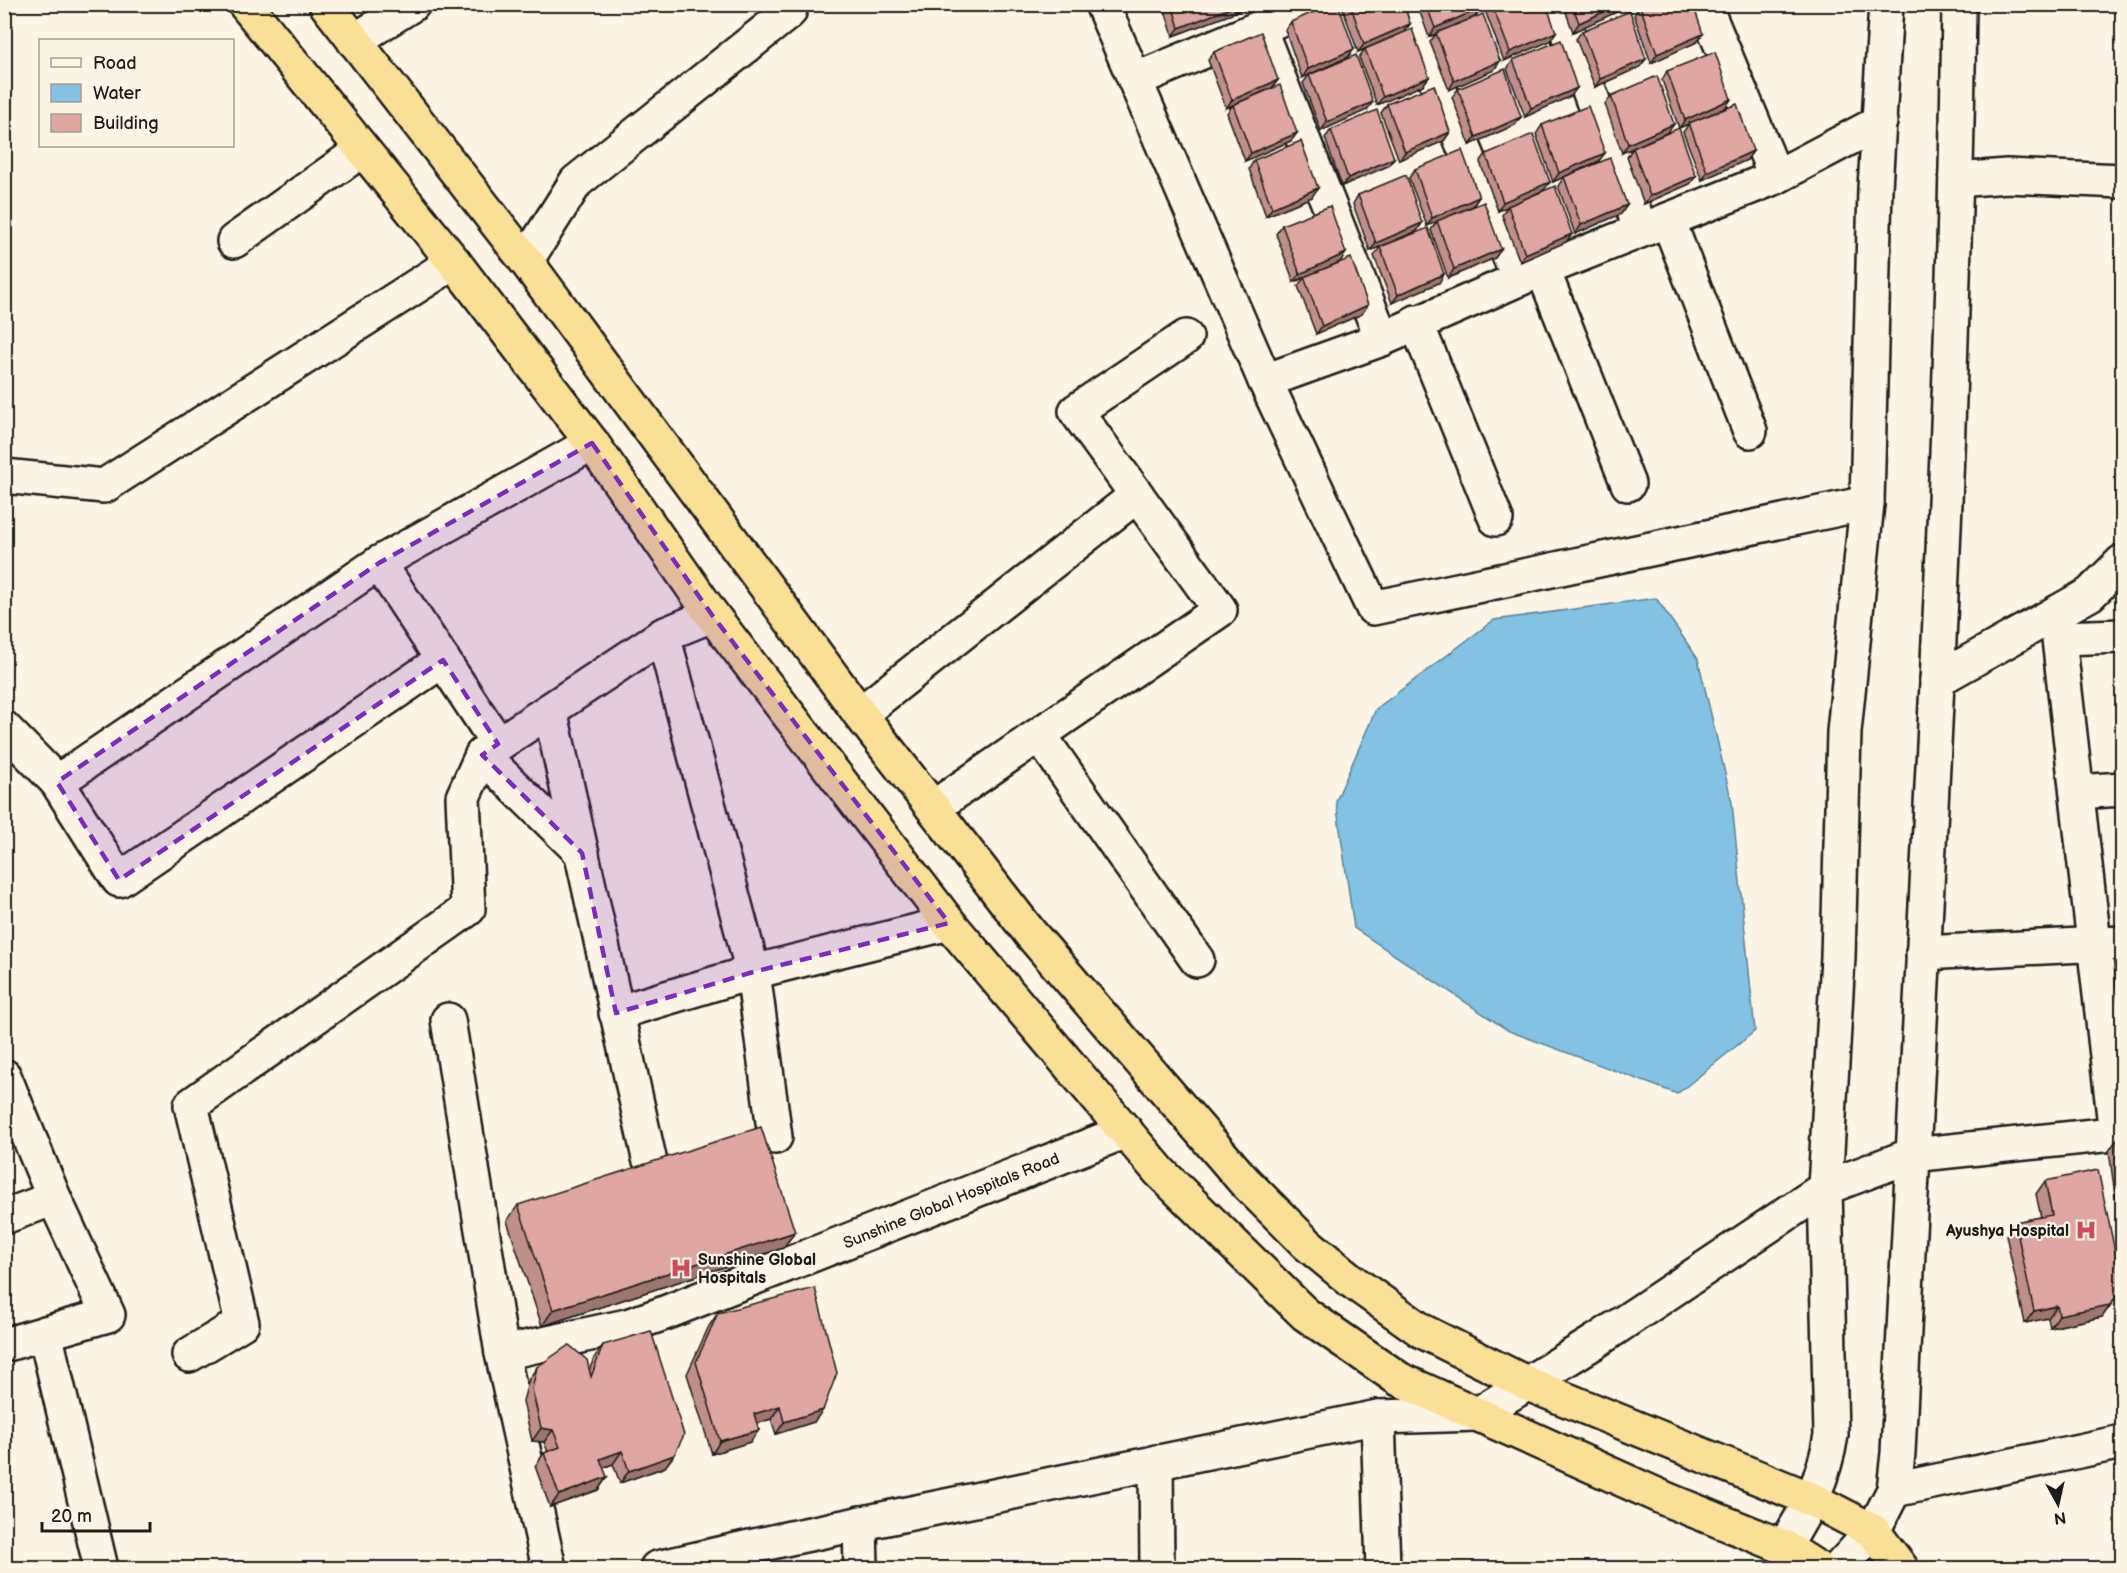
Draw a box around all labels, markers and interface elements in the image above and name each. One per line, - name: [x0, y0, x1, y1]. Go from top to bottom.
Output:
- legend: [39, 39, 234, 147]
- text: Road: [93, 53, 137, 74]
- text: Water: [93, 83, 141, 104]
- text: Building: [93, 113, 159, 134]
- street label: Sunshine Global Hospitals Road: [841, 1149, 1062, 1253]
- hospital icon: Ayushya Hospital: [2074, 1218, 2098, 1242]
- place label: Ayushya Hospital: [1945, 1222, 2069, 1241]
- place label: Sunshine Global Hospitals: [698, 1251, 816, 1288]
- hospital icon: Sunshine Global Hospitals: [669, 1256, 693, 1280]
- north arrow: [2028, 1474, 2088, 1534]
- scale bar: [42, 1495, 150, 1533]
- text: 20 m: [51, 1506, 92, 1527]
- text: N: [2053, 1507, 2067, 1528]

